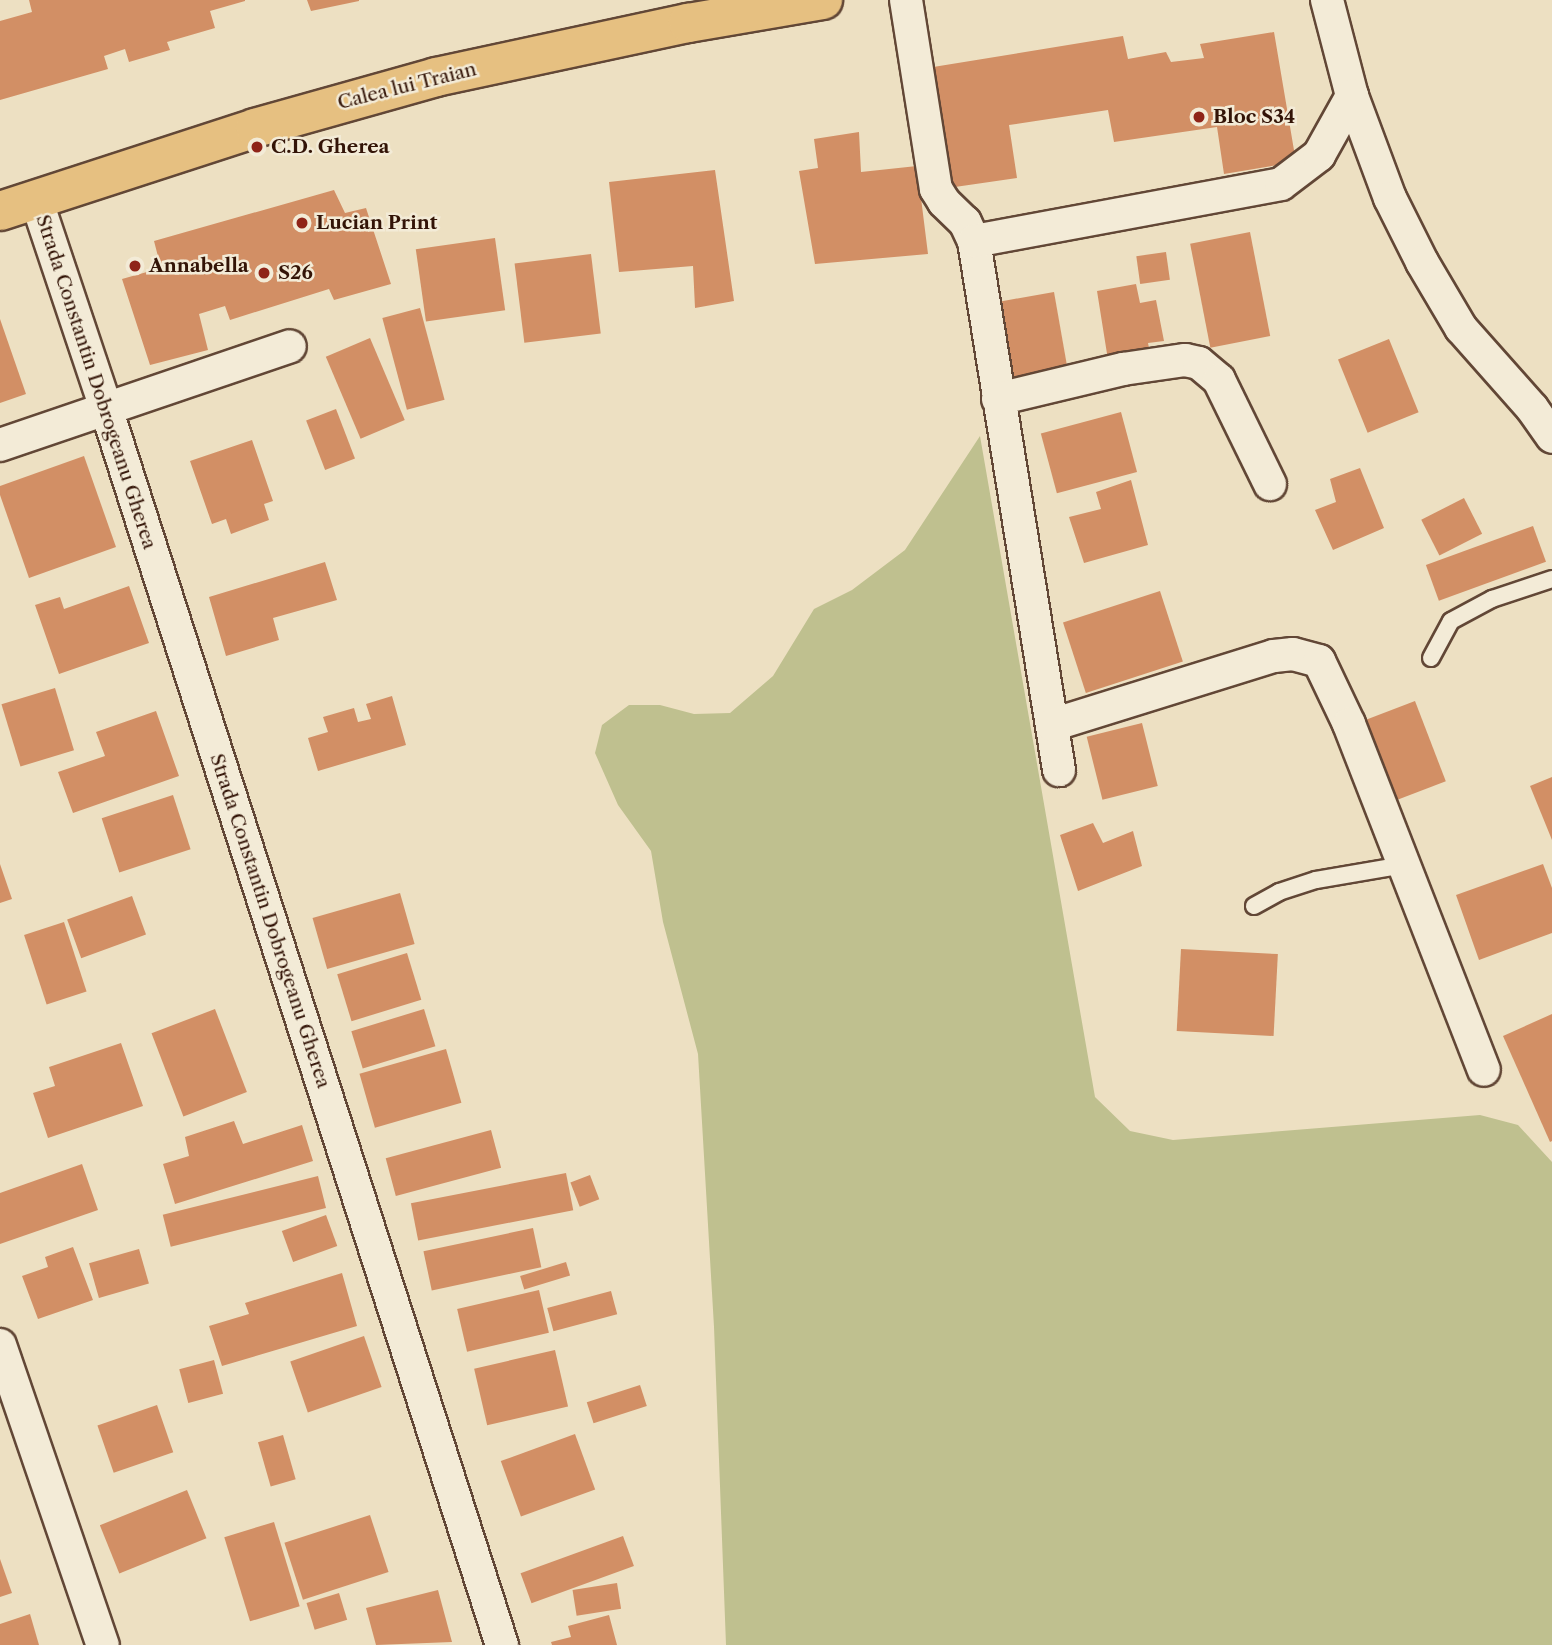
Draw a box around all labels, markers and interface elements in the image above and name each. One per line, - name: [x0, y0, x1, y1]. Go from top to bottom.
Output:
- street label: Calea lui Traian: [335, 58, 479, 114]
- place label: Bloc S34: [1213, 106, 1295, 128]
- marker: Bloc S34: [1191, 109, 1207, 125]
- place label: C.D. Gherea: [271, 136, 390, 158]
- marker: C.D. Gherea: [249, 139, 265, 155]
- street label: Strada Constantin Dobrogeanu Gherea: [31, 212, 161, 552]
- place label: Lucian Print: [316, 212, 437, 234]
- marker: Lucian Print: [294, 215, 310, 231]
- place label: Annabella: [149, 255, 249, 277]
- marker: Annabella: [127, 258, 143, 274]
- place label: S26: [278, 262, 313, 284]
- marker: S26: [256, 265, 272, 281]
- street label: Strada Constantin Dobrogeanu Gherea: [205, 751, 335, 1091]

